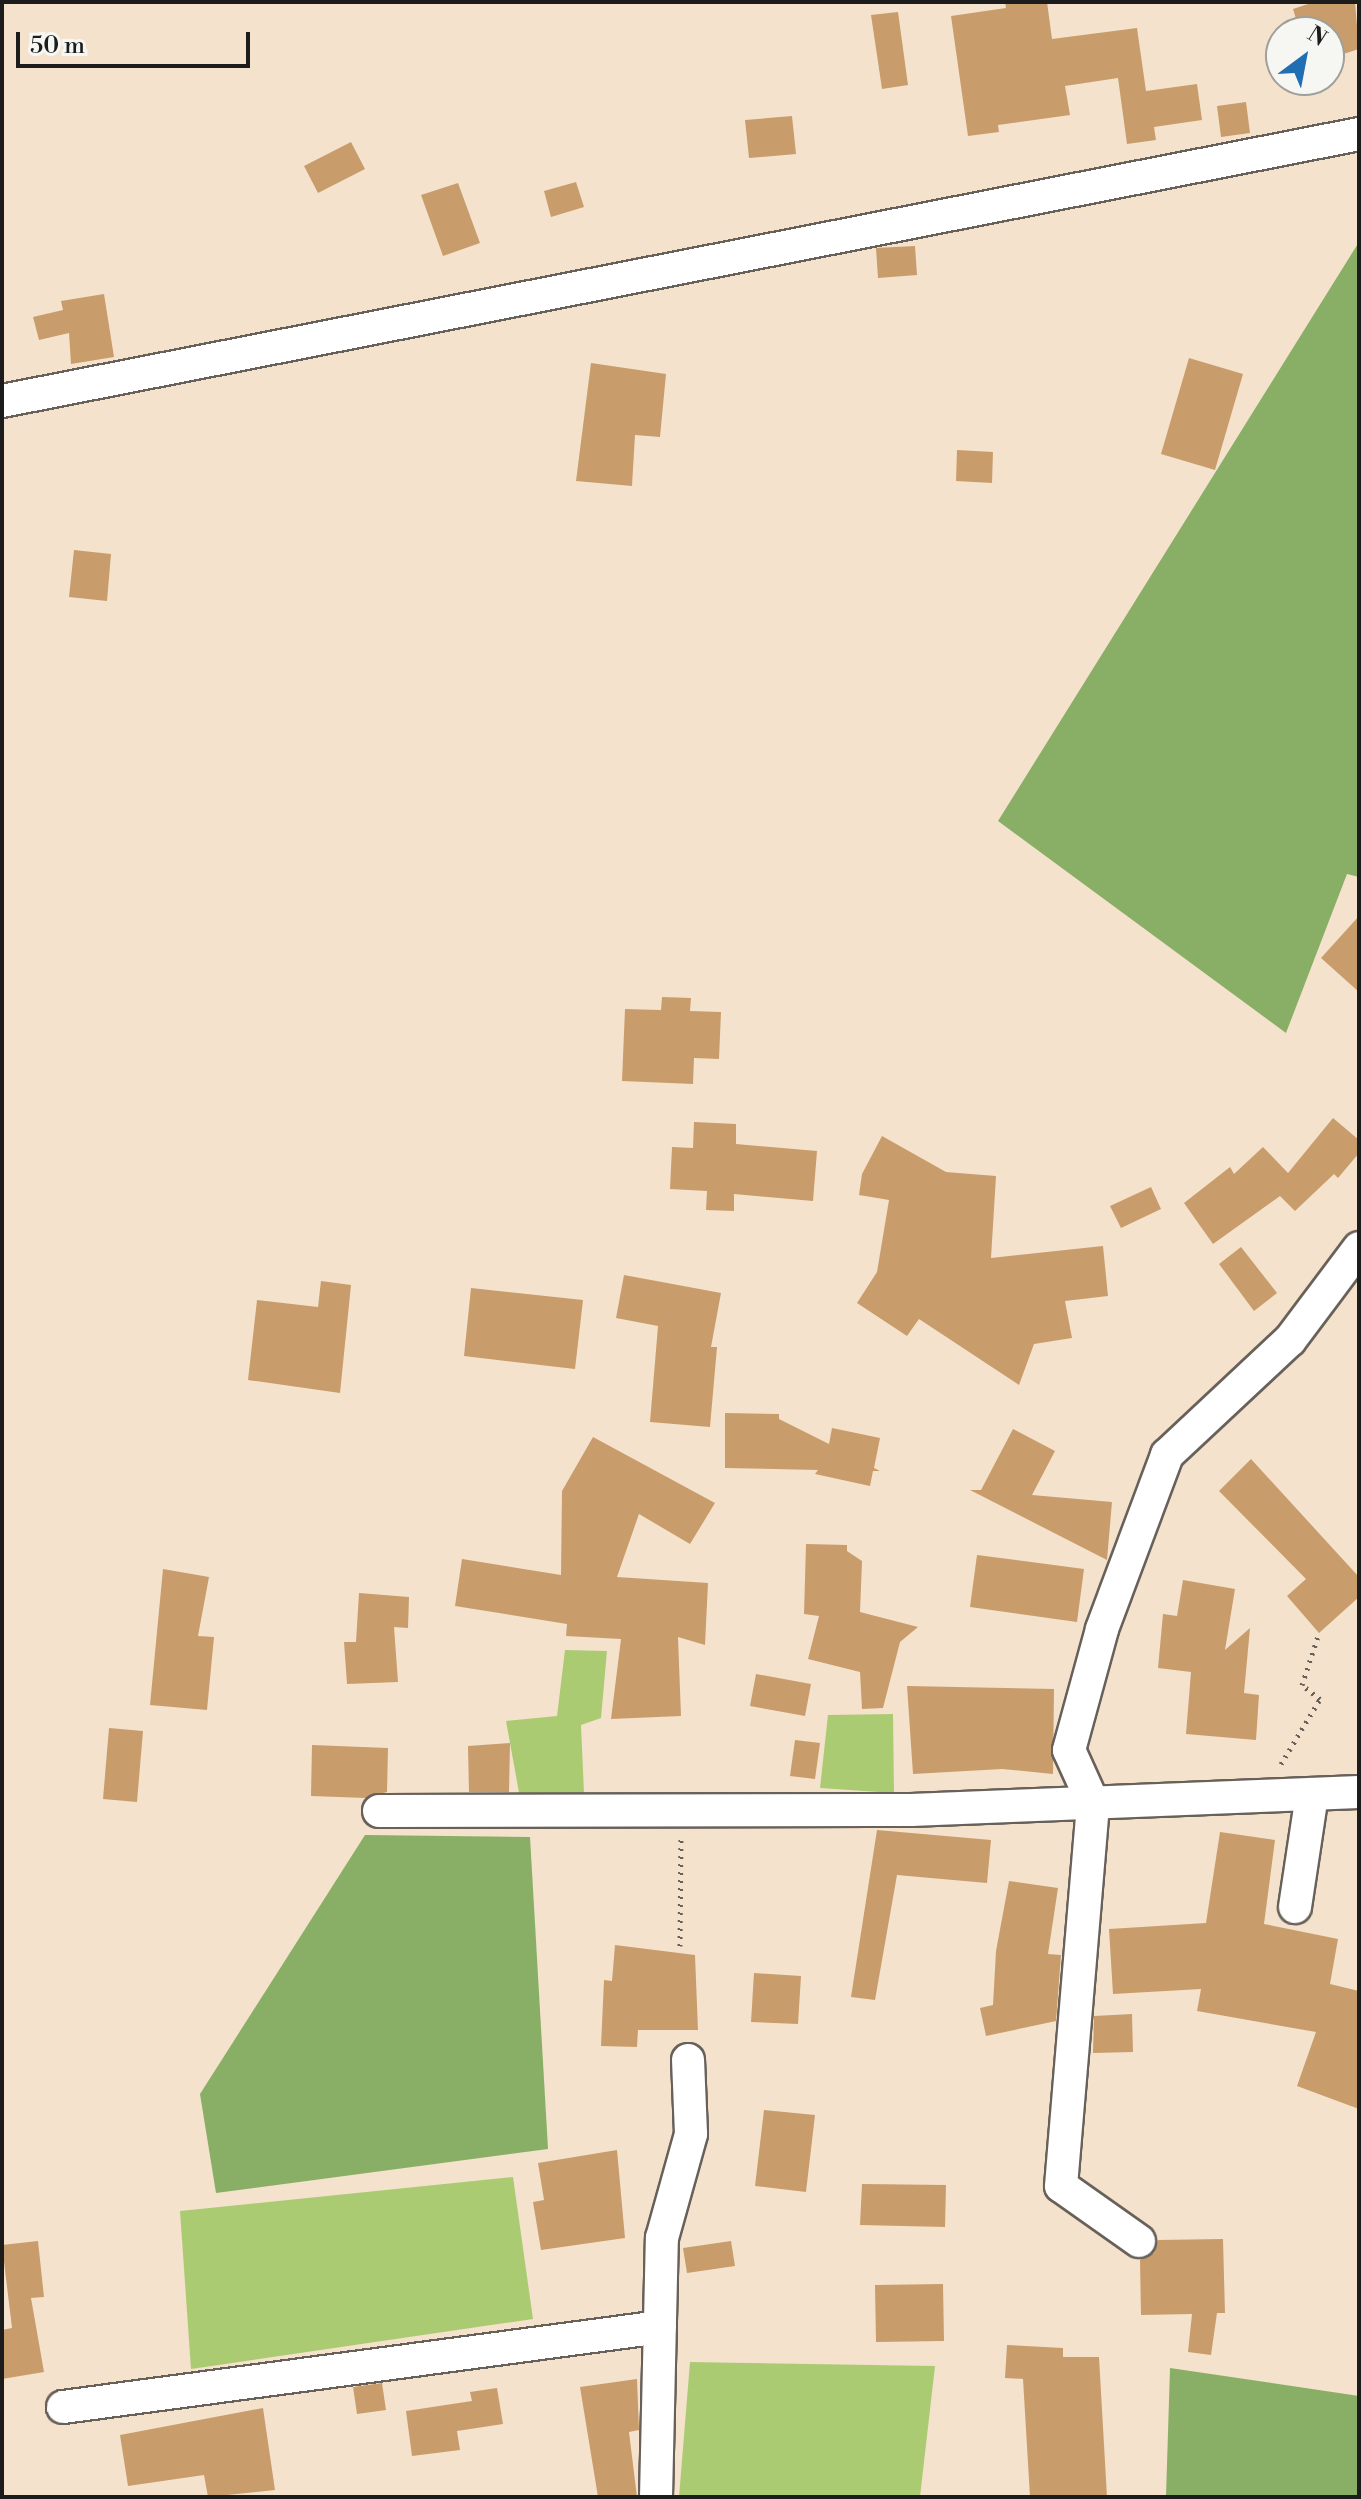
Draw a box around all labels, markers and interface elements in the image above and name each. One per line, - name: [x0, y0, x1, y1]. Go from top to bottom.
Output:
- scale bar: [20, 16, 254, 66]
- north arrow: [1265, 16, 1345, 96]
- text: N: [1302, 21, 1331, 53]
- text: 50 m: [30, 31, 85, 61]

